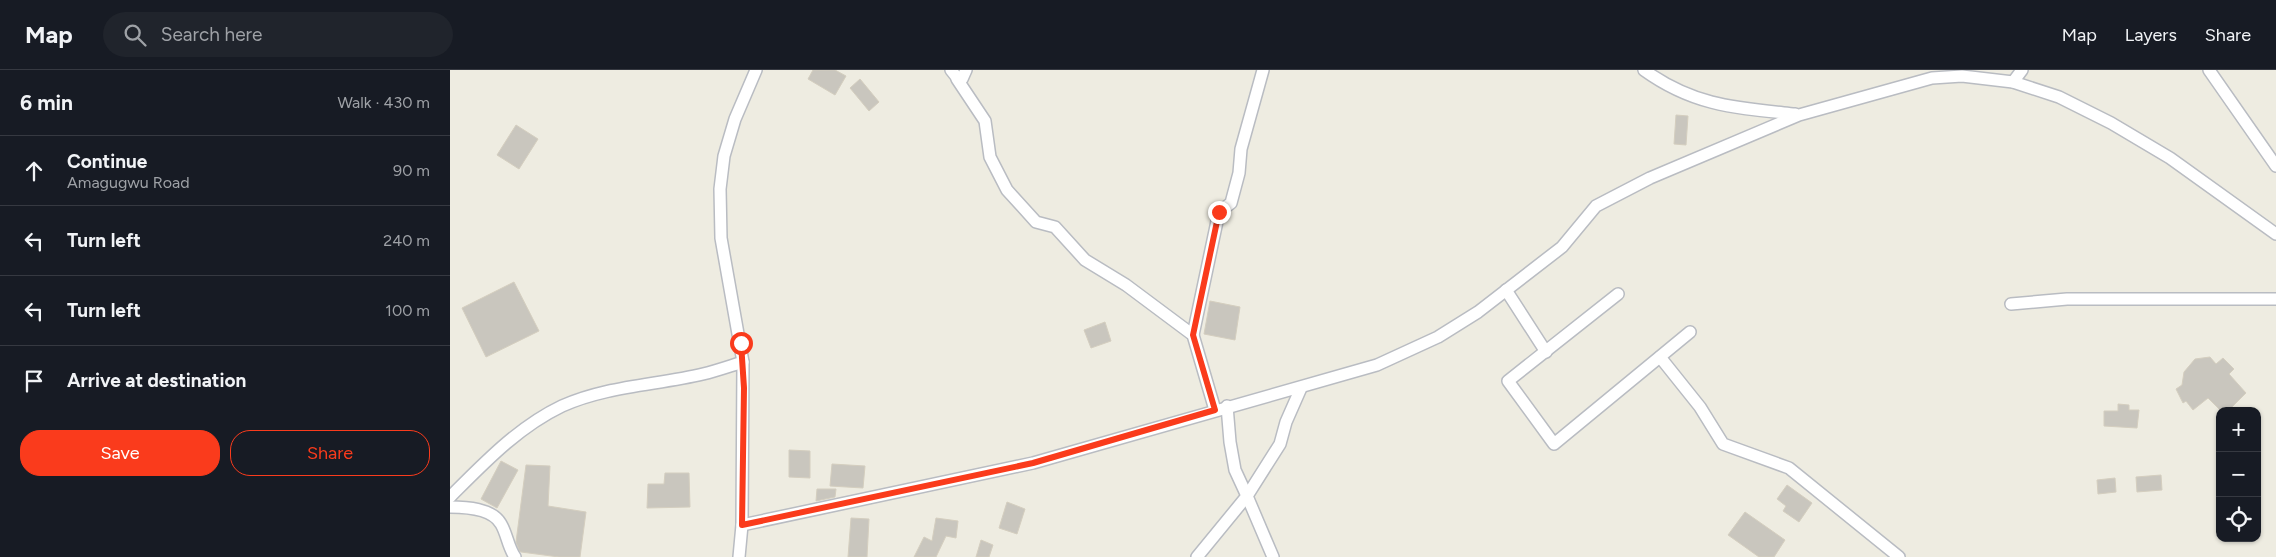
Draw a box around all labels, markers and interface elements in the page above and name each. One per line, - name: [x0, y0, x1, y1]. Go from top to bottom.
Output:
- search box: [103, 12, 453, 57]
- text: Map: [25, 20, 73, 49]
- icon: search: [121, 21, 149, 49]
- text: Search here: [161, 23, 262, 46]
- text: Map: [2062, 24, 2097, 46]
- text: Layers: [2125, 24, 2177, 46]
- text: Share: [2205, 24, 2251, 46]
- text: 6 min: [20, 90, 73, 115]
- text: Walk · 430 m: [337, 93, 430, 112]
- text: Continue: [67, 150, 147, 173]
- icon: ahead: [20, 157, 48, 185]
- text: 90 m: [393, 161, 430, 180]
- text: Amagugwu Road: [67, 173, 190, 192]
- route end: [1208, 201, 1231, 224]
- icon: left: [20, 227, 48, 255]
- text: Turn left: [67, 229, 141, 252]
- text: 240 m: [383, 231, 430, 250]
- icon: left: [20, 297, 48, 325]
- text: Turn left: [67, 299, 141, 322]
- text: 100 m: [385, 301, 430, 320]
- route start: [730, 332, 753, 355]
- icon: arrive: [20, 367, 48, 395]
- text: Arrive at destination: [67, 369, 246, 392]
- map controls: [2216, 407, 2261, 542]
- button: +: [2216, 407, 2261, 452]
- button: Save: [20, 430, 220, 476]
- button: Share: [230, 430, 430, 476]
- button: −: [2216, 452, 2261, 497]
- button: locate: [2216, 497, 2261, 542]

